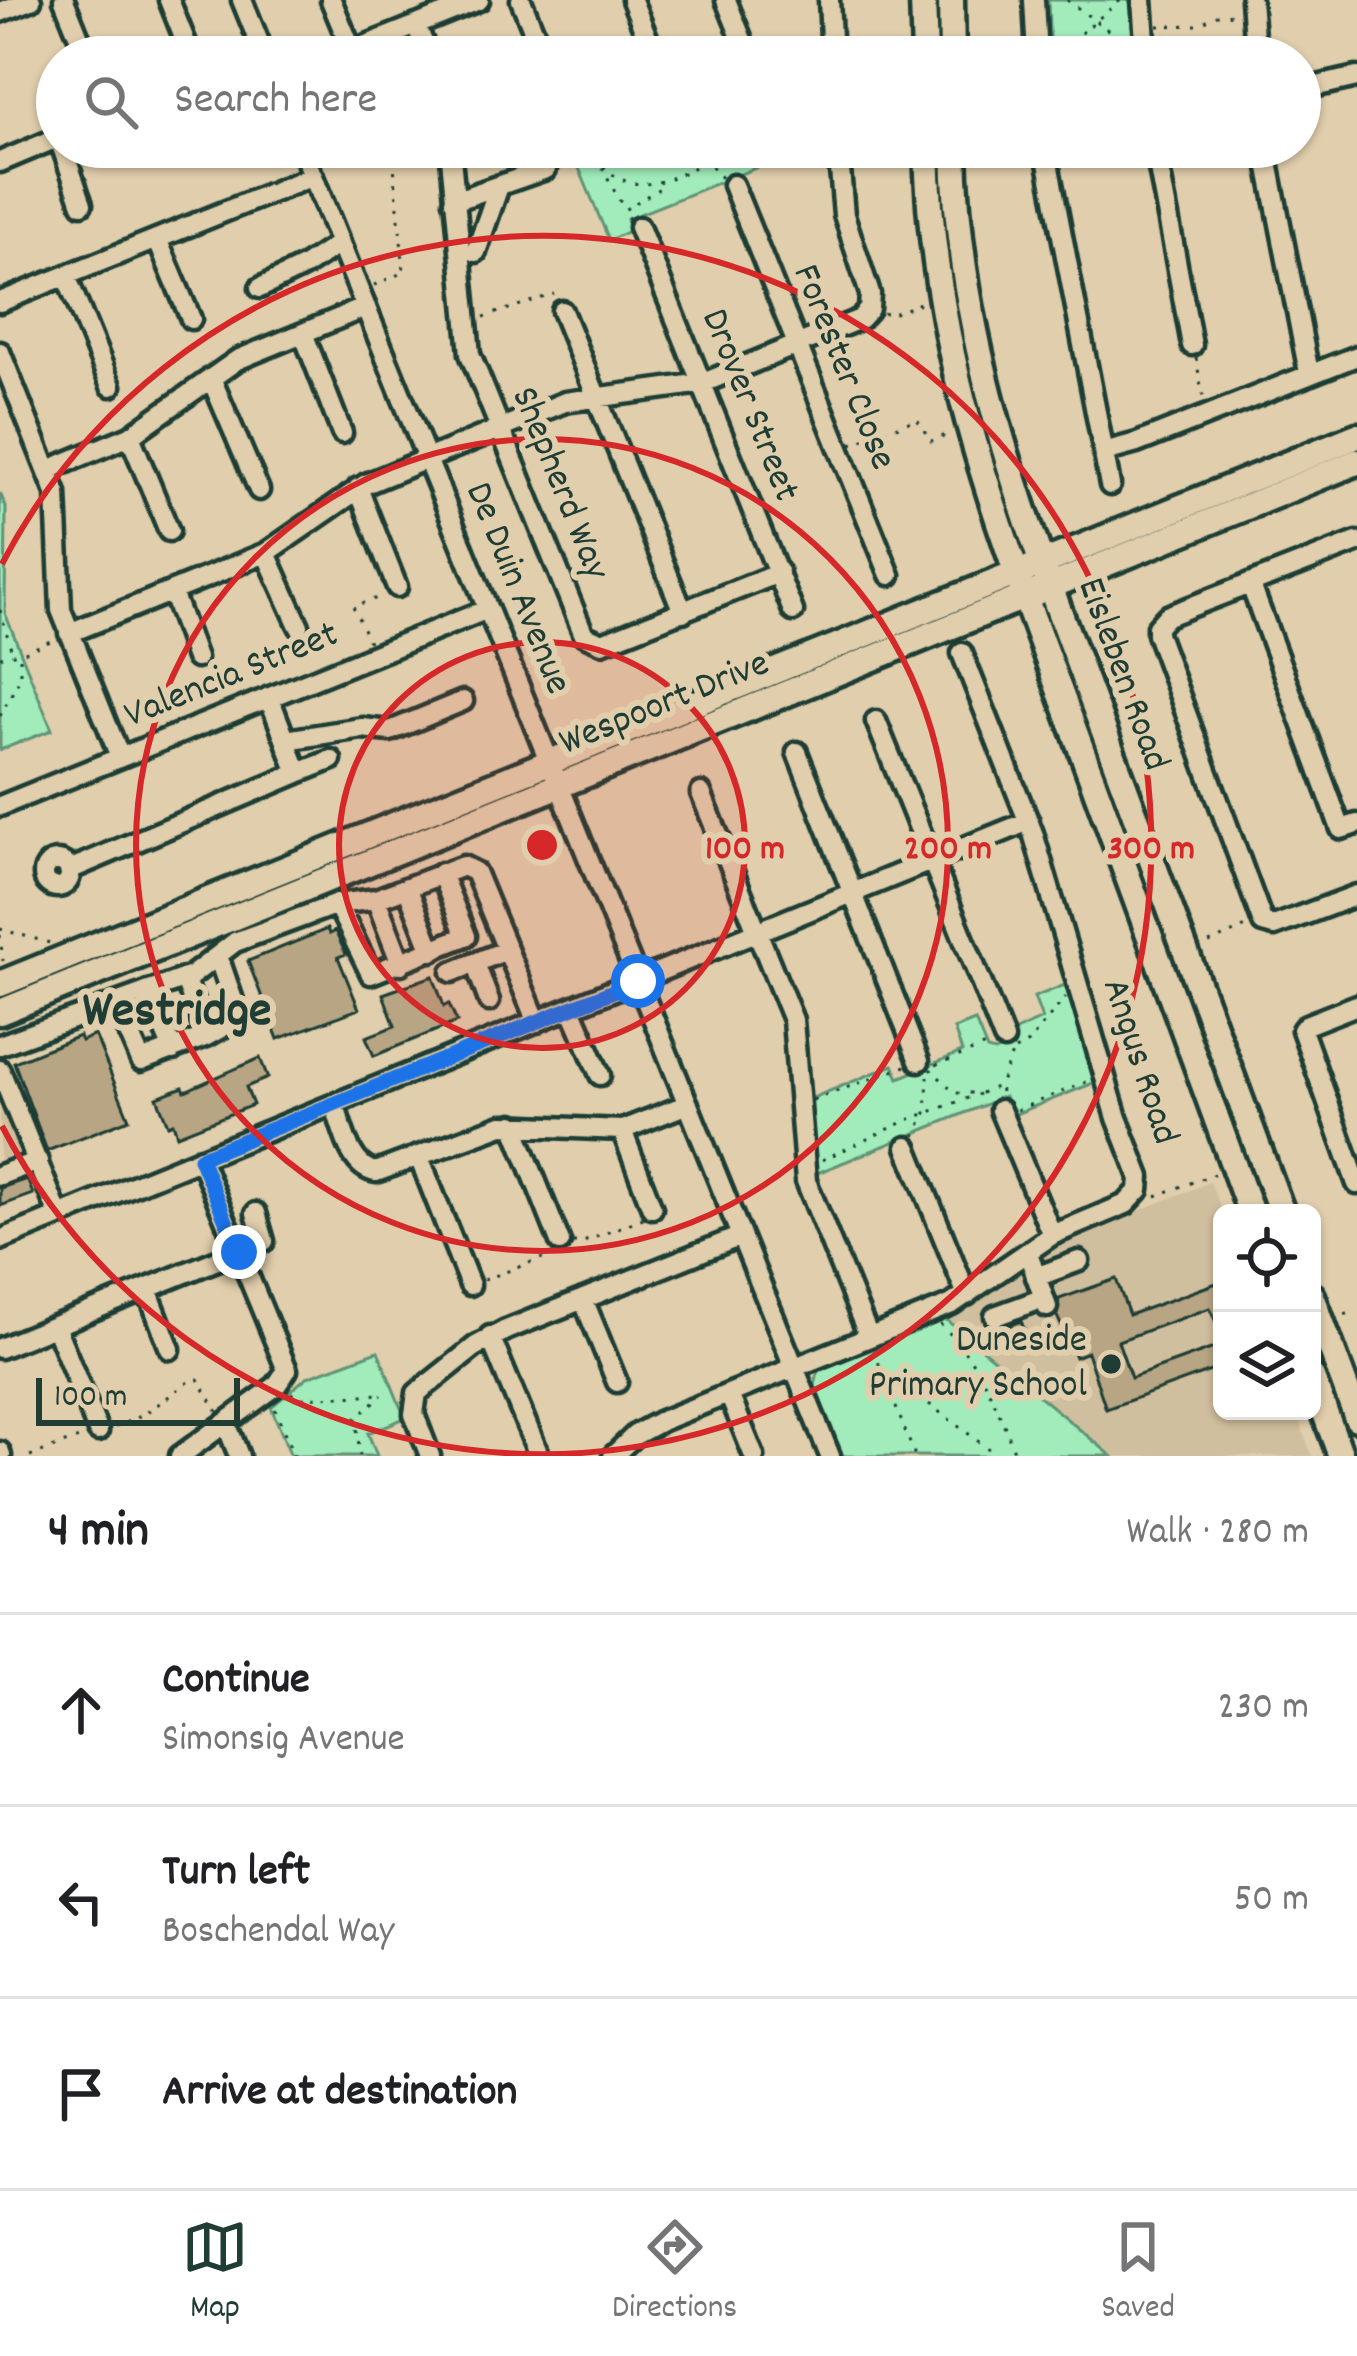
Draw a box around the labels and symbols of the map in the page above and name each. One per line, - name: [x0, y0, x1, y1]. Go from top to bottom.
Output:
- street label: Forester Close: [776, 257, 908, 479]
- street label: Drover Street: [684, 301, 812, 511]
- street label: Shepherd Way: [494, 379, 622, 590]
- street label: De Duin Avenue: [449, 475, 583, 703]
- street label: Eisleben Road: [1061, 571, 1181, 779]
- street label: Valencia Street: [117, 609, 347, 745]
- street label: Wespoort Drive: [552, 638, 778, 772]
- centre of rings: [521, 824, 563, 866]
- text: 100 m: [705, 825, 785, 877]
- text: 200 m: [904, 825, 992, 877]
- text: 300 m: [1107, 825, 1195, 877]
- route start: [611, 954, 665, 1008]
- street label: Angus Road: [1085, 972, 1191, 1152]
- district label: Westridge: [83, 978, 271, 1050]
- route end: [212, 1225, 266, 1279]
- place label: Duneside Primary School: [869, 1315, 1087, 1415]
- marker: Duneside Primary School: [1098, 1351, 1124, 1377]
- scale bar: [36, 1372, 240, 1425]

